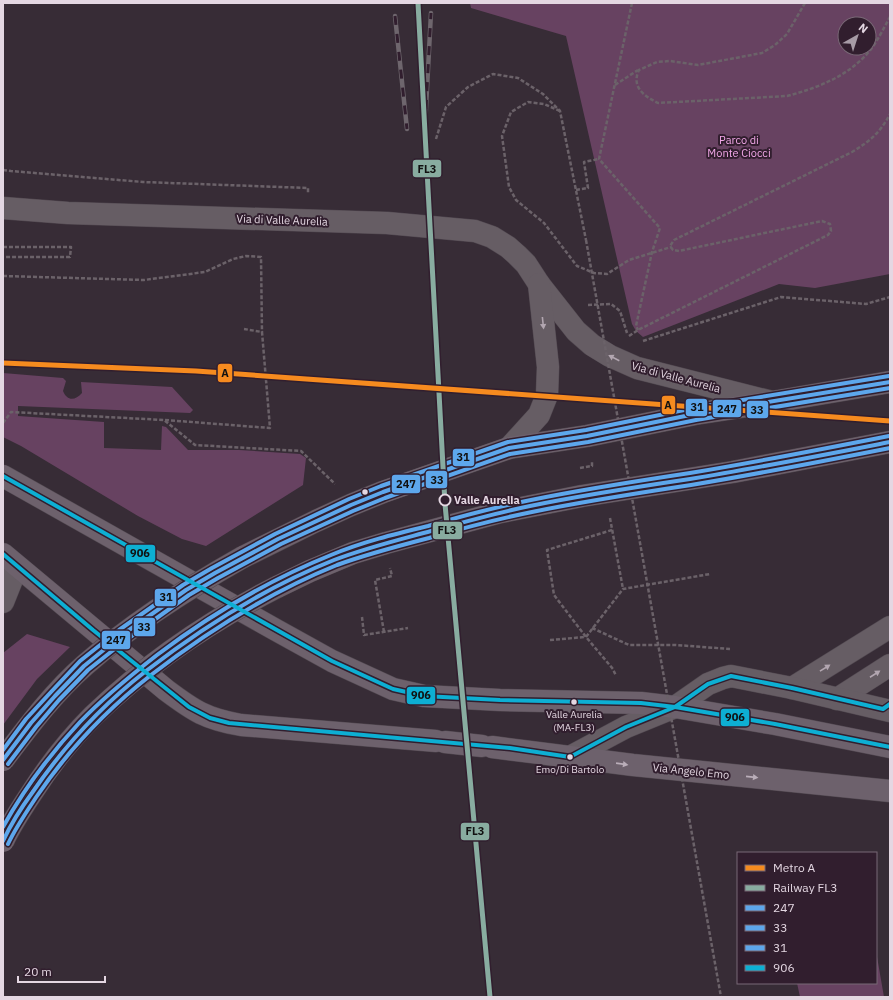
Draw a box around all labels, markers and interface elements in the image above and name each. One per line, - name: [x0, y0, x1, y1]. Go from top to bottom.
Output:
- north arrow: [837, 16, 877, 56]
- text: N: [856, 20, 871, 36]
- park label: Parco di Monte Ciocci: [707, 133, 771, 160]
- line badge: FL3: [412, 159, 442, 178]
- text: FL3: [418, 162, 436, 176]
- street label: Via di Valle Aurelia: [236, 211, 328, 229]
- one-way arrow: [540, 317, 547, 329]
- one-way arrow: [608, 354, 619, 361]
- street label: Via di Valle Aurelia: [630, 358, 722, 396]
- line badge: A: [217, 363, 233, 383]
- text: A: [221, 366, 229, 380]
- line badge: A: [661, 395, 676, 415]
- text: A: [664, 398, 672, 412]
- line badge: 31: [685, 398, 708, 417]
- line badge: 247: [712, 399, 742, 418]
- text: 31: [690, 400, 704, 414]
- line badge: 33: [746, 400, 769, 419]
- text: 247: [717, 402, 737, 416]
- text: 33: [750, 403, 764, 417]
- line badge: 31: [452, 448, 475, 467]
- text: 31: [456, 450, 470, 464]
- line badge: 33: [425, 470, 448, 489]
- text: 33: [430, 473, 444, 487]
- line badge: 247: [391, 474, 421, 494]
- text: 247: [396, 477, 416, 491]
- unlabelled marker: [360, 487, 370, 497]
- marker: Valle Aurelia: [438, 493, 452, 507]
- place label: Valle Aurelia: [454, 493, 520, 507]
- line badge: FL3: [432, 521, 463, 540]
- text: FL3: [438, 523, 456, 537]
- line badge: 906: [125, 544, 156, 563]
- text: 906: [130, 546, 150, 560]
- line badge: 31: [154, 588, 177, 607]
- text: 31: [159, 590, 173, 604]
- line badge: 33: [133, 617, 156, 637]
- text: 33: [137, 620, 151, 634]
- line badge: 247: [101, 630, 131, 650]
- text: 247: [106, 633, 126, 647]
- one-way arrow: [819, 664, 831, 671]
- one-way arrow: [870, 671, 881, 678]
- line badge: 906: [406, 686, 436, 705]
- text: 906: [411, 688, 431, 702]
- marker: Valle Aurelia (MA-FL3): [569, 697, 579, 707]
- place label: Valle Aurelia (MA-FL3): [546, 708, 603, 734]
- line badge: 906: [720, 708, 750, 727]
- text: 906: [725, 710, 745, 724]
- marker: Emo/Di Bartolo: [565, 752, 575, 762]
- street label: Via Angelo Emo: [652, 760, 730, 782]
- one-way arrow: [616, 761, 629, 767]
- place label: Emo/Di Bartolo: [536, 763, 605, 776]
- one-way arrow: [746, 774, 758, 781]
- line badge: FL3: [460, 822, 490, 841]
- text: FL3: [466, 824, 484, 838]
- legend: [737, 852, 877, 984]
- text: Metro A: [773, 860, 815, 875]
- text: Railway FL3: [773, 880, 837, 895]
- text: 247: [773, 900, 795, 915]
- text: 33: [773, 920, 787, 935]
- text: 31: [773, 940, 787, 955]
- scale bar: [18, 958, 105, 984]
- text: 906: [773, 960, 795, 975]
- text: 20 m: [24, 964, 52, 979]

